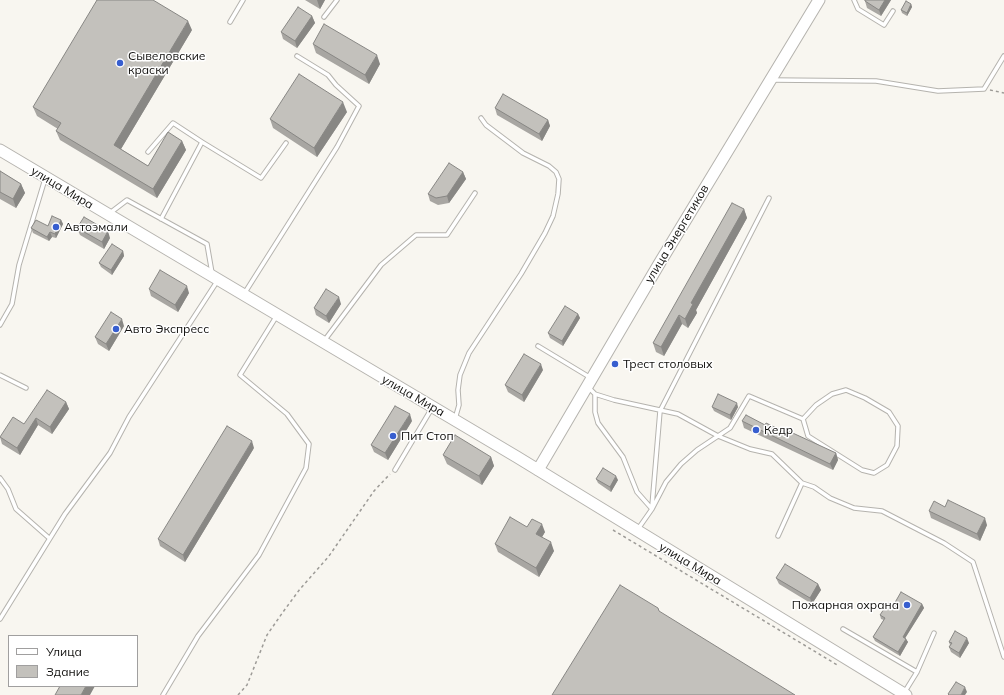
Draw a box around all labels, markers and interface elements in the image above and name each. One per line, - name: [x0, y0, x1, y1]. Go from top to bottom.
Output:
- place label: Сывеловские краски: [128, 49, 205, 77]
- marker: Сывеловские краски: [115, 58, 125, 68]
- street label: улица Мира: [28, 164, 96, 212]
- street label: улица Энергетиков: [642, 182, 712, 286]
- place label: Автоэмали: [64, 220, 128, 234]
- marker: Автоэмали: [51, 222, 61, 232]
- place label: Авто Экспресс: [124, 322, 209, 336]
- marker: Авто Экспресс: [111, 324, 121, 334]
- place label: Трест столовых: [623, 357, 712, 371]
- marker: Трест столовых: [610, 359, 620, 369]
- street label: улица Мира: [379, 372, 447, 420]
- place label: Кедр: [764, 423, 793, 437]
- marker: Кедр: [751, 425, 761, 435]
- place label: Пит Стоп: [401, 429, 454, 443]
- marker: Пит Стоп: [388, 431, 398, 441]
- street label: улица Мира: [656, 540, 724, 588]
- place label: Пожарная охрана: [792, 598, 899, 612]
- marker: Пожарная охрана: [902, 600, 912, 610]
- legend: [8, 635, 138, 687]
- text: Улица: [46, 644, 82, 659]
- text: Здание: [46, 664, 89, 679]

